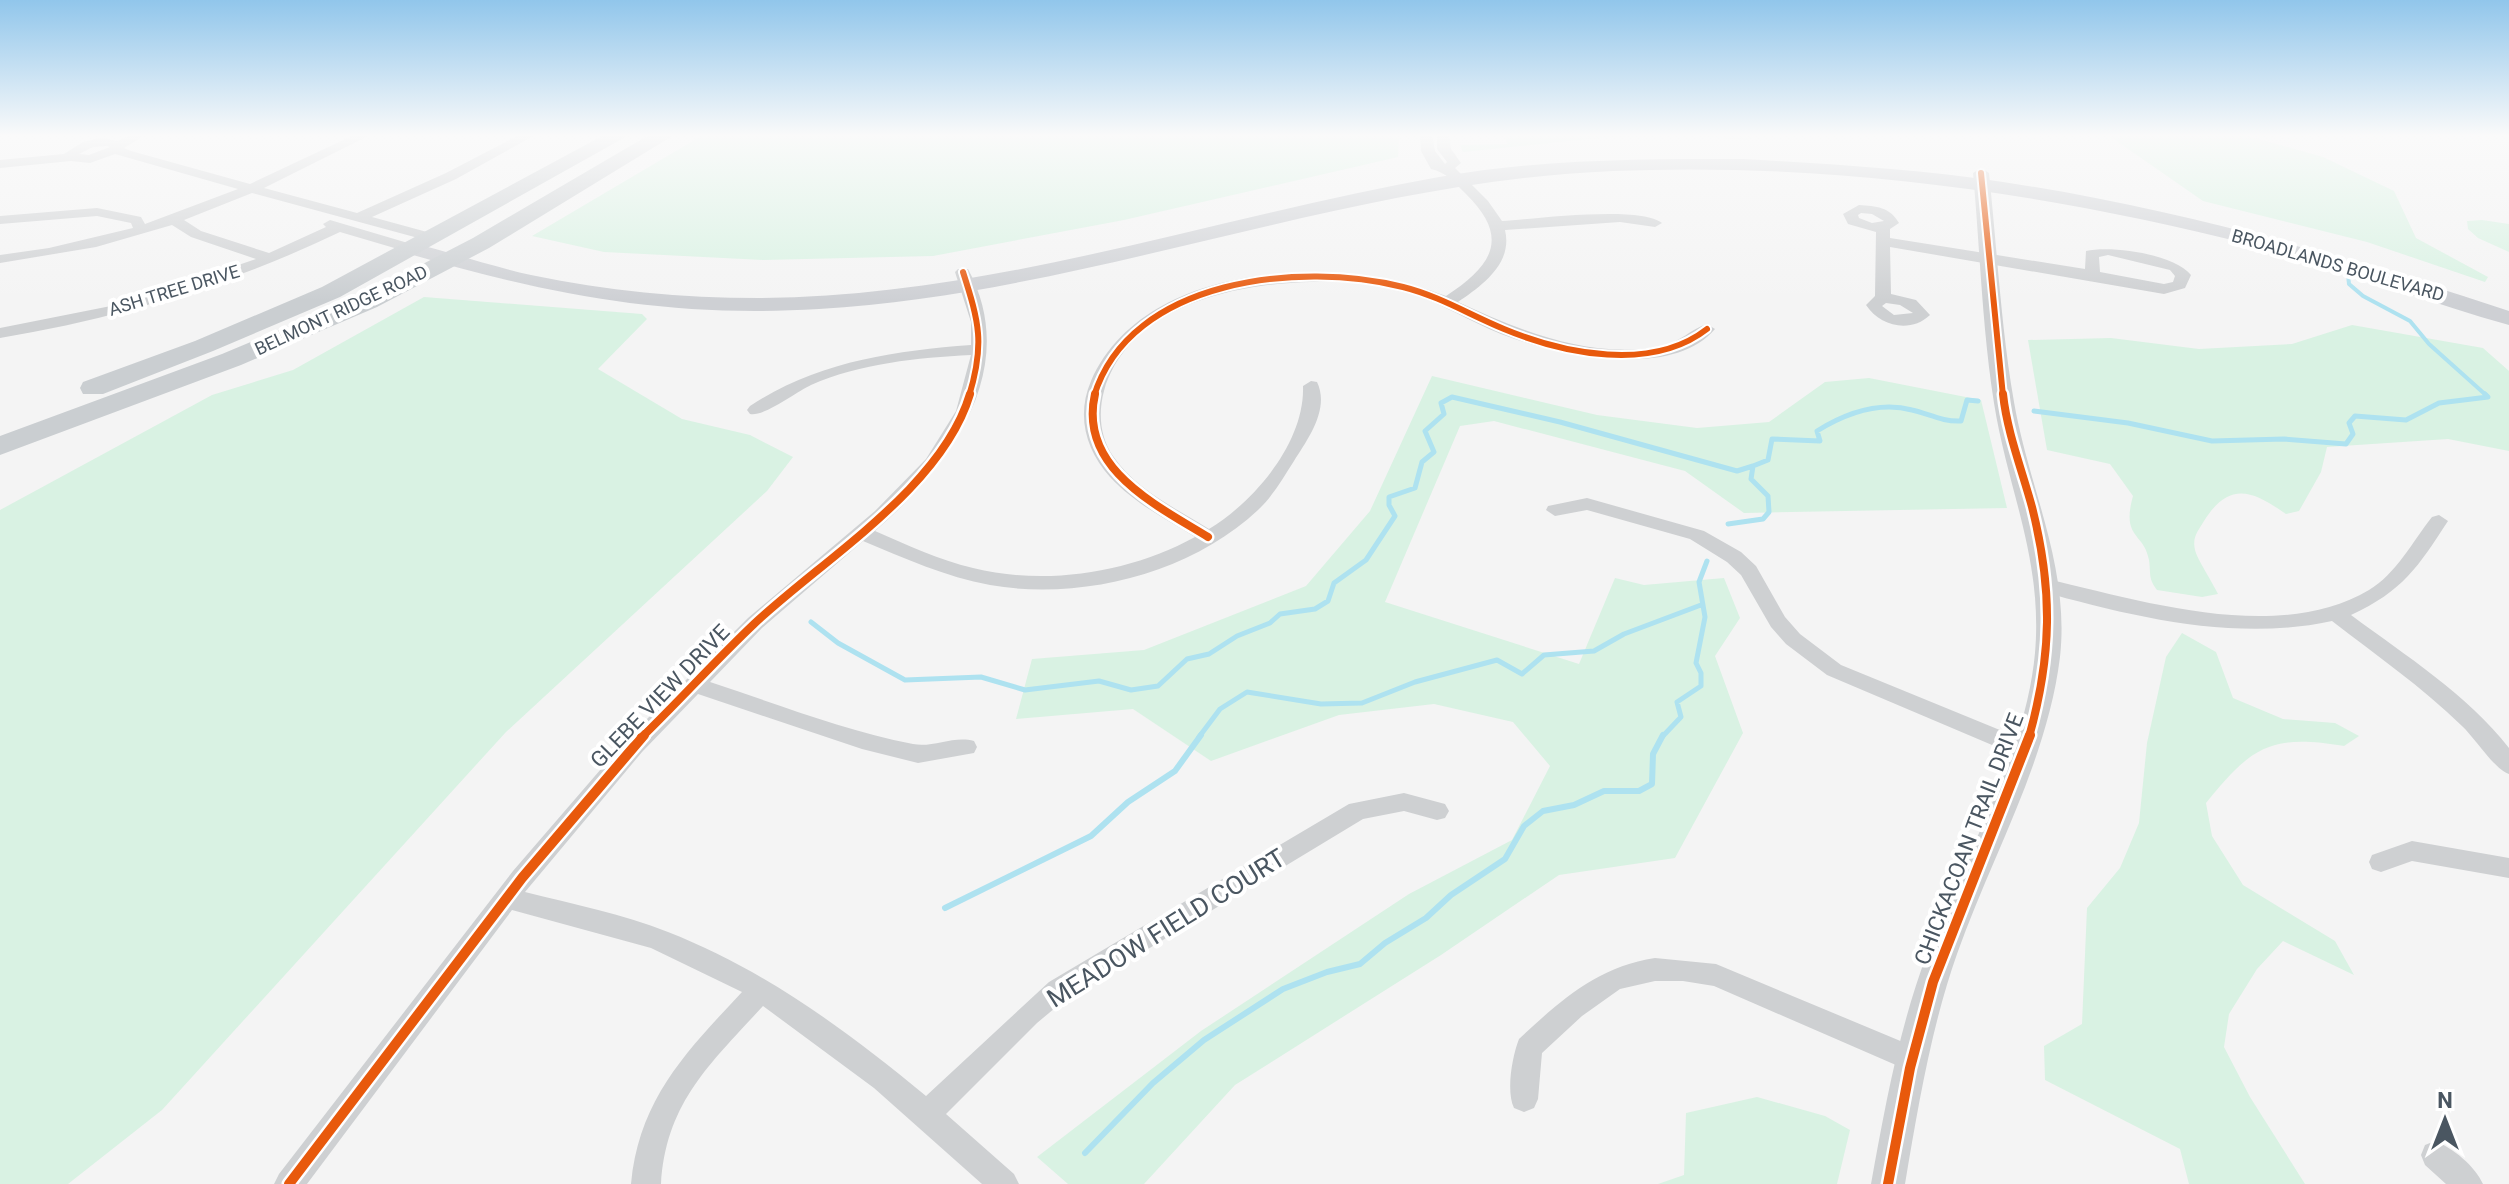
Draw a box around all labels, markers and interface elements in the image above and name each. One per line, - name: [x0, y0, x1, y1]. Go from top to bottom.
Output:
- street label: BROADLANDS BOULEVARD: [2229, 225, 2447, 305]
- street label: ASH TREE DRIVE: [106, 260, 242, 320]
- street label: BELMONT RIDGE ROAD: [251, 261, 431, 359]
- street label: GLEBE VIEW DRIVE: [585, 619, 735, 773]
- street label: CHICKACOAN TRAIL DRIVE: [1909, 710, 2029, 968]
- street label: MEADOW FIELD COURT: [1042, 842, 1290, 1014]
- north arrow: [2405, 1080, 2485, 1160]
- text: N: [2437, 1088, 2453, 1113]

